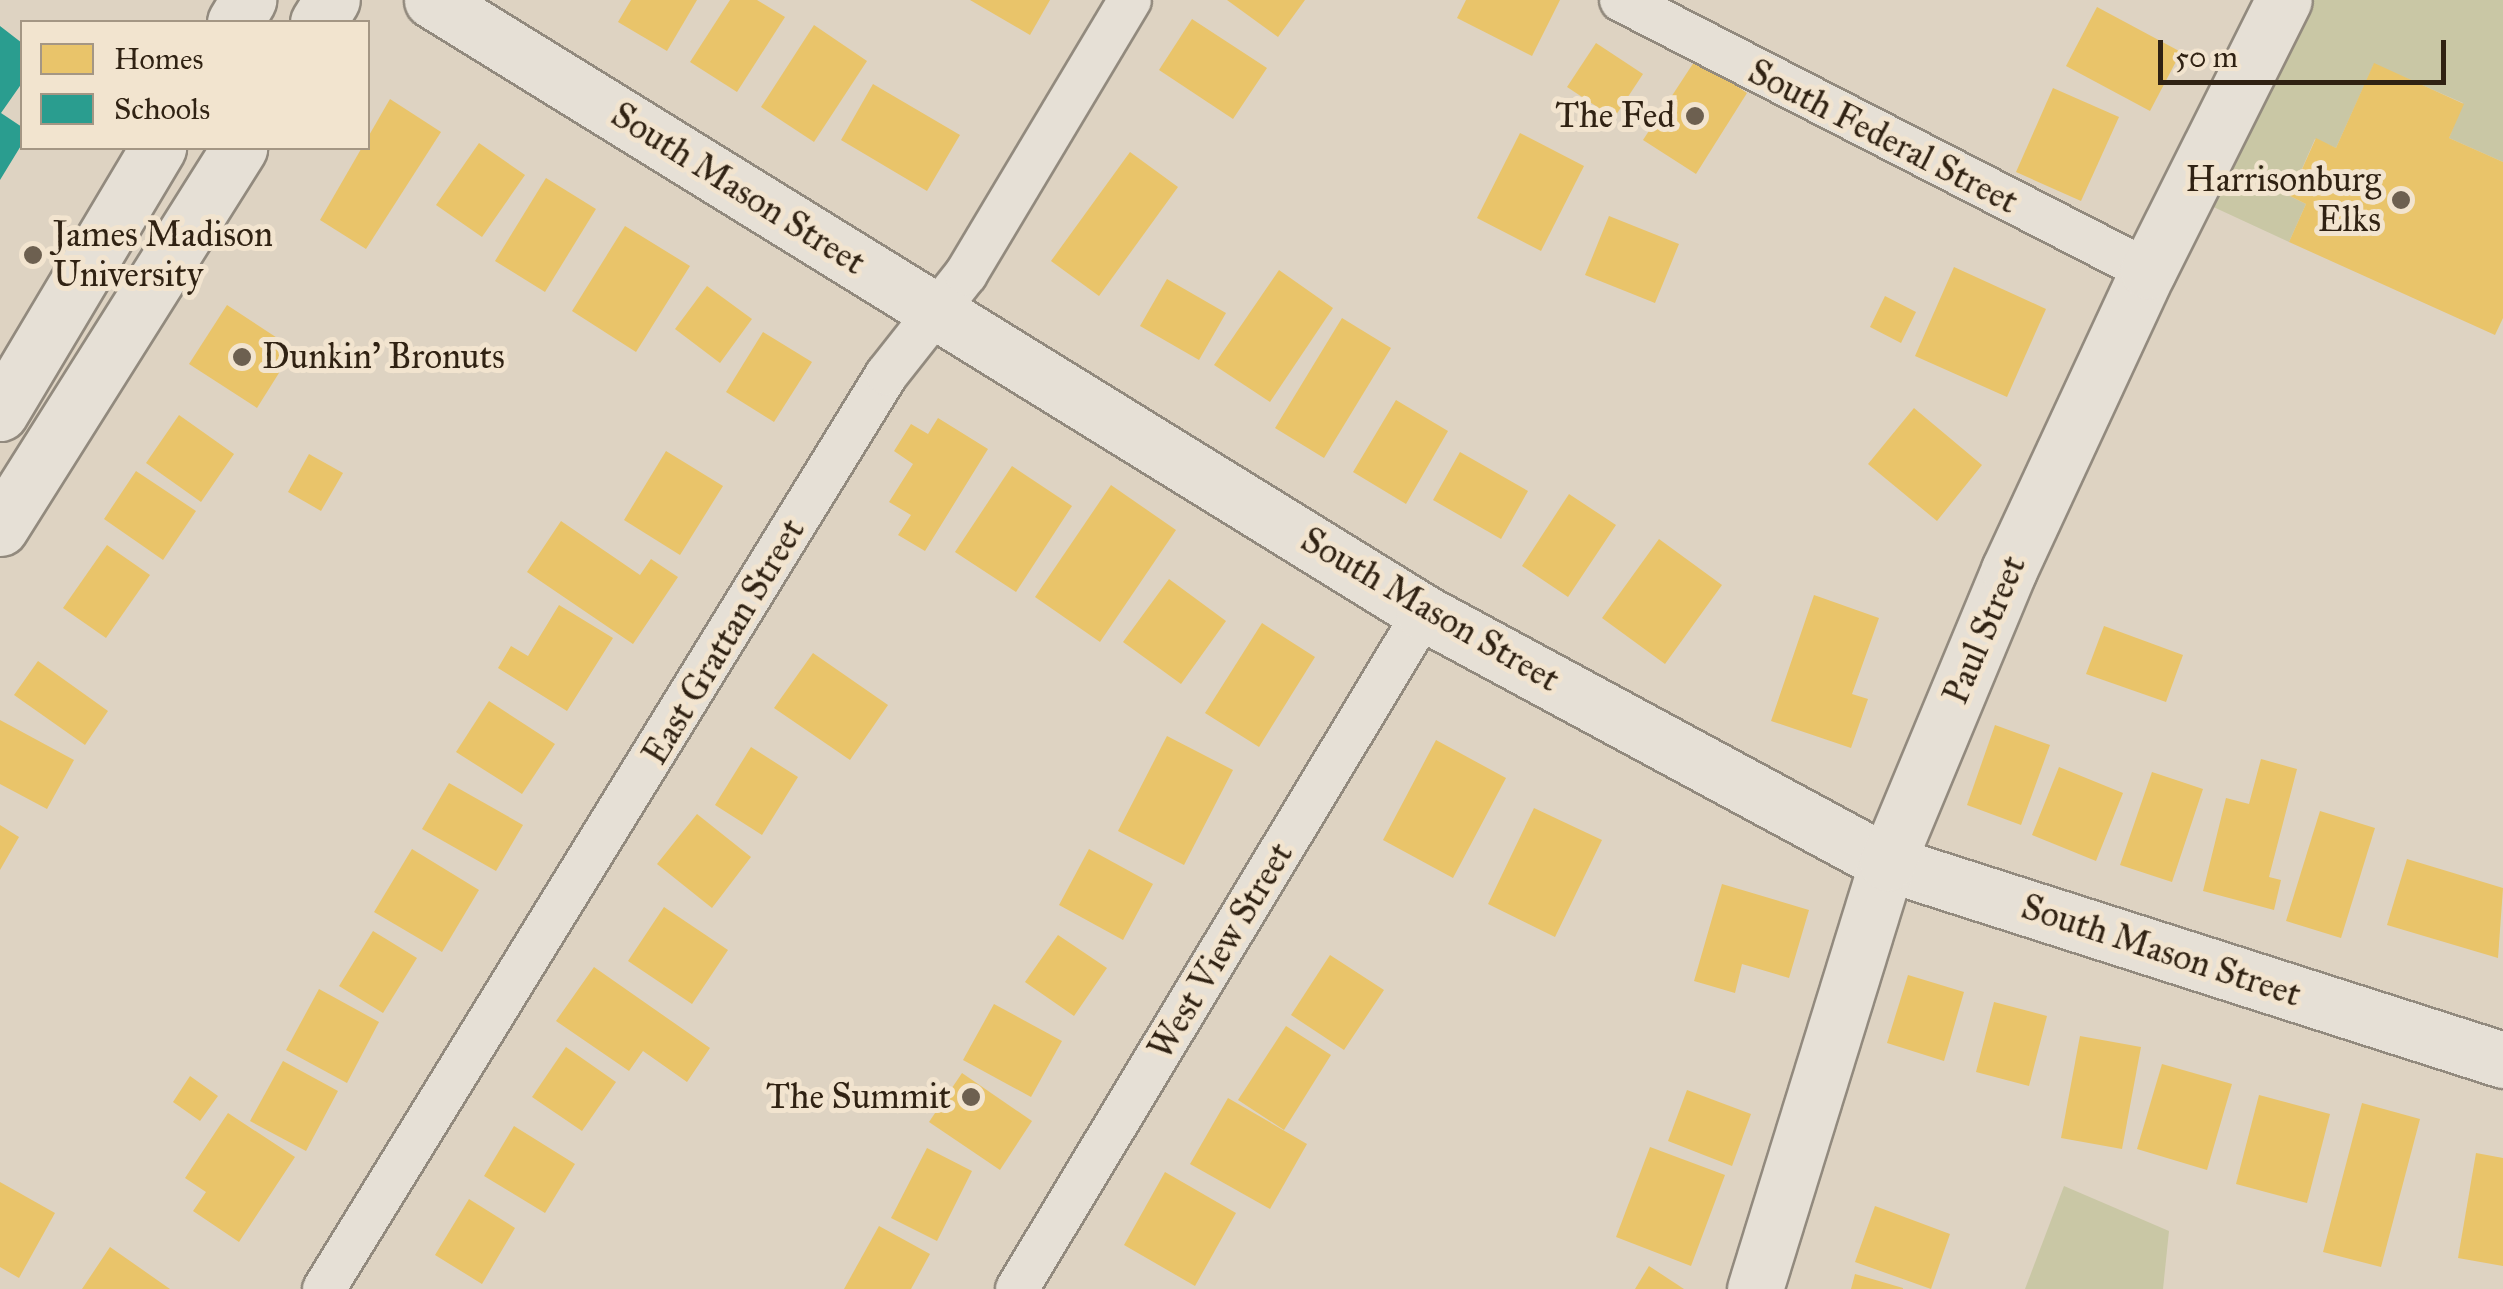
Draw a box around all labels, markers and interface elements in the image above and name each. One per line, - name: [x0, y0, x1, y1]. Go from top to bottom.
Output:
- legend: [20, 20, 370, 150]
- scale bar: [2163, 20, 2450, 82]
- text: 50 m: [2175, 39, 2238, 75]
- text: Homes: [114, 41, 203, 77]
- street label: South Federal Street: [1741, 51, 2025, 223]
- text: Schools: [114, 91, 210, 127]
- street label: South Mason Street: [603, 94, 873, 284]
- place label: The Fed: [1555, 95, 1675, 137]
- marker: The Fed: [1684, 105, 1706, 127]
- place label: Harrisonburg Elks: [2186, 159, 2381, 241]
- marker: Harrisonburg Elks: [2390, 189, 2412, 211]
- place label: James Madison University: [53, 214, 273, 296]
- marker: James Madison University: [22, 244, 44, 266]
- place label: Dunkin' Bronuts: [262, 336, 505, 378]
- marker: Dunkin' Bronuts: [231, 346, 253, 368]
- street label: East Grattan Street: [634, 512, 814, 772]
- street label: South Mason Street: [1293, 519, 1567, 701]
- street label: Paul Street: [1935, 550, 2035, 710]
- street label: West View Street: [1140, 835, 1302, 1067]
- street label: South Mason Street: [2016, 886, 2306, 1016]
- place label: The Summit: [766, 1076, 951, 1118]
- marker: The Summit: [960, 1086, 982, 1108]

